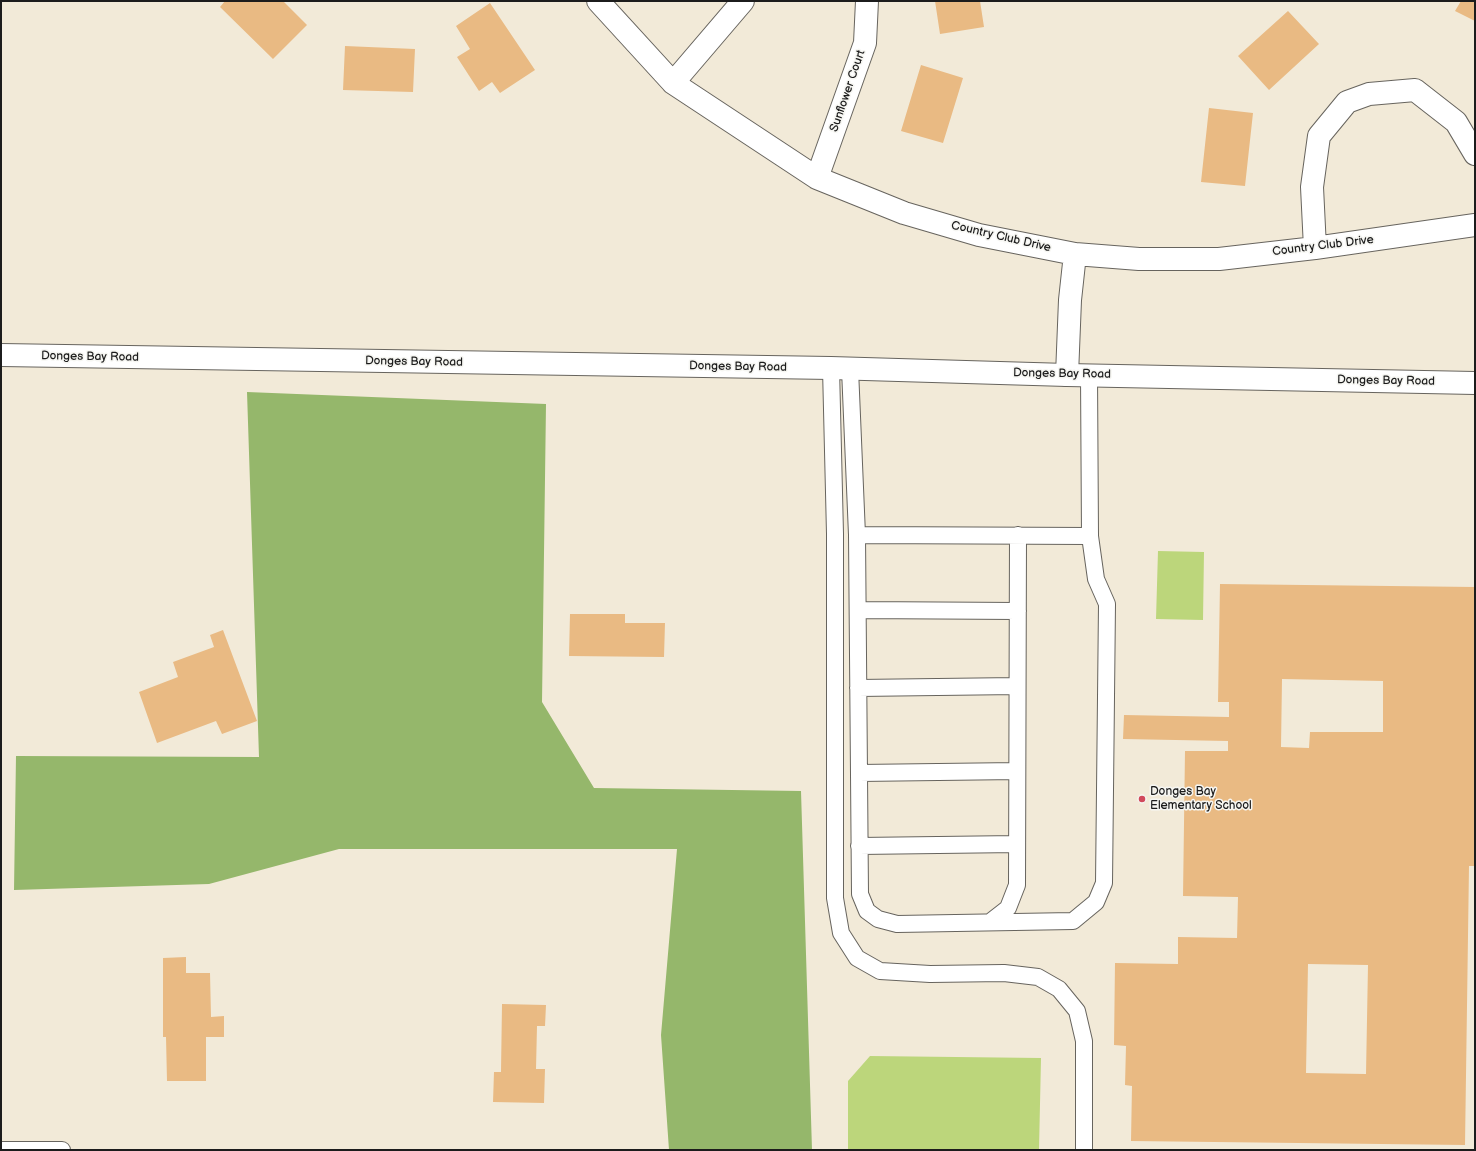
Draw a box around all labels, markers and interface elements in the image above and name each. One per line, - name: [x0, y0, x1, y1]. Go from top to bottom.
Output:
- street label: Sunflower Court: [827, 48, 869, 134]
- street label: Country Club Drive: [950, 219, 1052, 255]
- street label: Country Club Drive: [1271, 233, 1375, 259]
- street label: Donges Bay Road: [41, 349, 139, 365]
- street label: Donges Bay Road: [365, 354, 463, 370]
- street label: Donges Bay Road: [689, 359, 787, 375]
- street label: Donges Bay Road: [1013, 366, 1111, 382]
- street label: Donges Bay Road: [1337, 373, 1435, 389]
- place label: Donges Bay Elementary School: [1150, 785, 1252, 813]
- marker: Donges Bay Elementary School: [1137, 794, 1147, 804]

